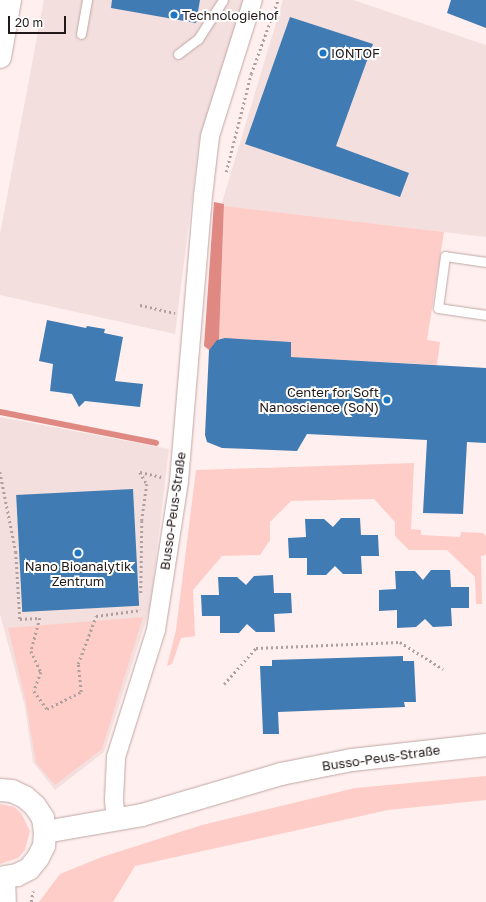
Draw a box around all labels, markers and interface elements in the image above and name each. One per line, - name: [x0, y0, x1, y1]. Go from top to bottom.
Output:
- place label: Technologiehof: [182, 7, 279, 23]
- scale bar: [10, 8, 68, 34]
- marker: Technologiehof: [169, 10, 179, 20]
- text: 20 m: [15, 15, 43, 30]
- place label: IONTOF: [331, 45, 380, 61]
- marker: IONTOF: [318, 48, 328, 58]
- place label: Center for Soft Nanoscience (SoN): [259, 385, 379, 416]
- marker: Center for Soft Nanoscience (SoN): [382, 395, 392, 405]
- street label: Busso-Peus-Straße: [157, 451, 189, 571]
- marker: Nano Bioanalytik Zentrum: [73, 548, 83, 558]
- place label: Nano Bioanalytik Zentrum: [25, 559, 131, 590]
- street label: Busso-Peus-Straße: [321, 742, 441, 774]

